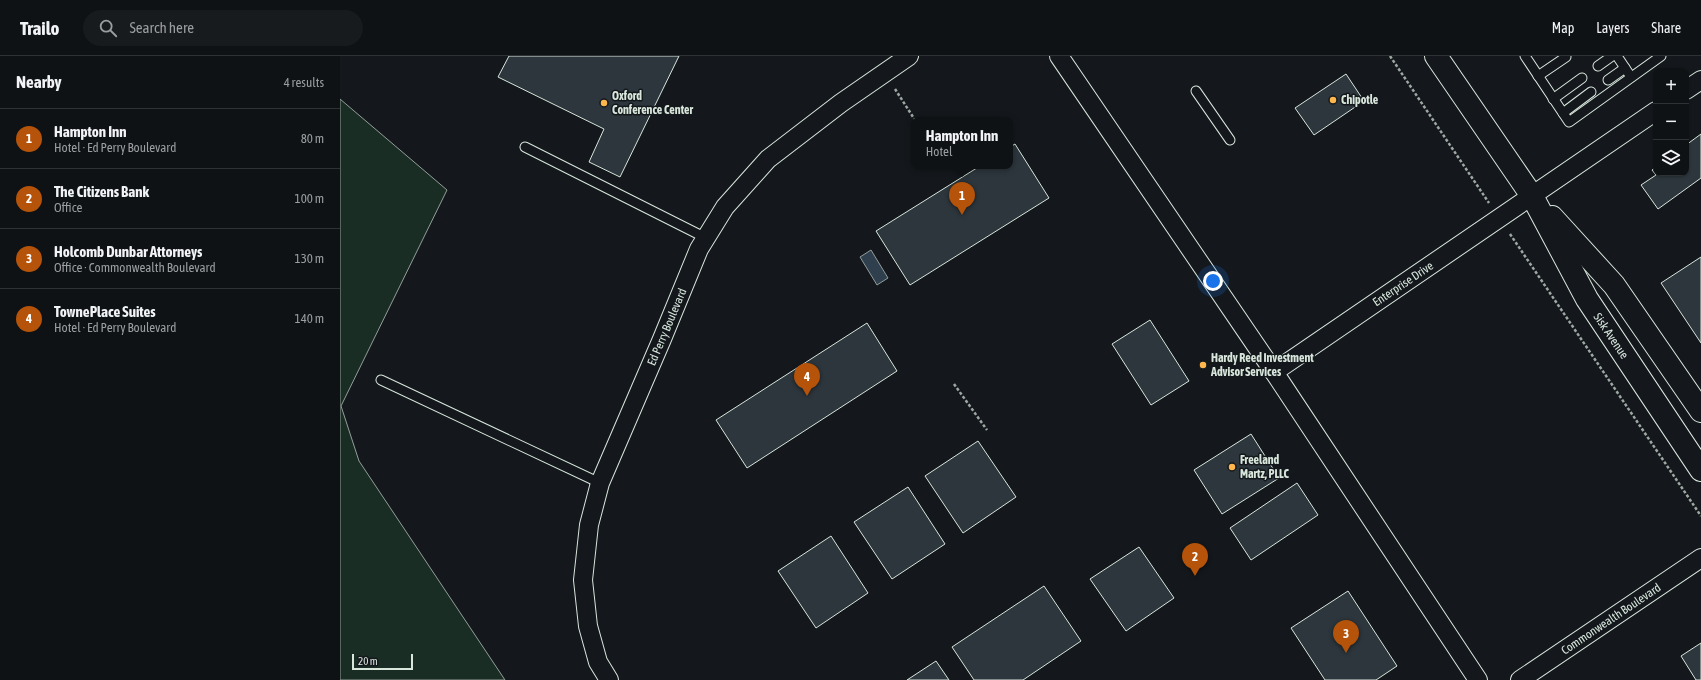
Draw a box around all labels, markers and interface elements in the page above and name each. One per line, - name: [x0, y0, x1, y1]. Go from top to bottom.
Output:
- search box: [83, 10, 363, 46]
- text: Trailo: [20, 17, 59, 39]
- icon: search: [97, 17, 119, 39]
- text: Search here: [129, 19, 194, 36]
- text: Map: [1552, 20, 1574, 36]
- text: Layers: [1596, 20, 1629, 36]
- text: Share: [1651, 20, 1681, 36]
- map controls: [1653, 68, 1689, 176]
- button: +: [1653, 68, 1689, 104]
- text: Nearby: [16, 72, 62, 92]
- text: 4 results: [284, 75, 324, 90]
- place label: Oxford Conference Center: [612, 89, 693, 117]
- place label: Chipotle: [1341, 93, 1379, 107]
- marker: Chipotle: [1328, 95, 1338, 105]
- marker: Oxford Conference Center: [599, 98, 609, 108]
- button: −: [1653, 104, 1689, 140]
- popup: [911, 117, 1013, 169]
- text: Hampton Inn: [54, 123, 127, 140]
- text: Hampton Inn: [926, 127, 998, 144]
- text: 1: [26, 131, 32, 146]
- text: 80 m: [301, 131, 324, 146]
- text: Hotel · Ed Perry Boulevard: [54, 140, 176, 155]
- button: layers: [1653, 140, 1689, 176]
- text: Hotel: [926, 144, 952, 159]
- pin: 1: [949, 182, 975, 215]
- text: The Citizens Bank: [54, 183, 149, 200]
- text: 2: [26, 191, 32, 206]
- text: 100 m: [295, 191, 324, 206]
- text: Office: [54, 200, 82, 215]
- text: Holcomb Dunbar Attorneys: [54, 243, 202, 260]
- text: 3: [26, 251, 32, 266]
- text: 130 m: [295, 251, 324, 266]
- street label: Enterprise Drive: [1370, 259, 1436, 309]
- text: Office · Commonwealth Boulevard: [54, 260, 216, 275]
- your location: [1203, 271, 1223, 291]
- street label: Ed Perry Boulevard: [644, 286, 690, 368]
- text: TownePlace Suites: [54, 303, 156, 320]
- street label: Sisk Avenue: [1591, 310, 1631, 362]
- text: 4: [26, 311, 32, 326]
- text: 140 m: [295, 311, 324, 326]
- text: Hotel · Ed Perry Boulevard: [54, 320, 176, 335]
- place label: Hardy Reed Investment Advisor Services: [1210, 351, 1314, 379]
- marker: Hardy Reed Investment Advisor Services: [1198, 360, 1208, 370]
- pin: 4: [794, 363, 820, 396]
- place label: Freeland Martz, PLLC: [1240, 453, 1290, 481]
- marker: Freeland Martz, PLLC: [1227, 462, 1237, 472]
- pin: 2: [1182, 543, 1208, 576]
- street label: Commonwealth Boulevard: [1559, 580, 1663, 658]
- pin: 3: [1333, 620, 1359, 653]
- scale bar: [352, 652, 413, 671]
- text: 20 m: [358, 655, 378, 667]

